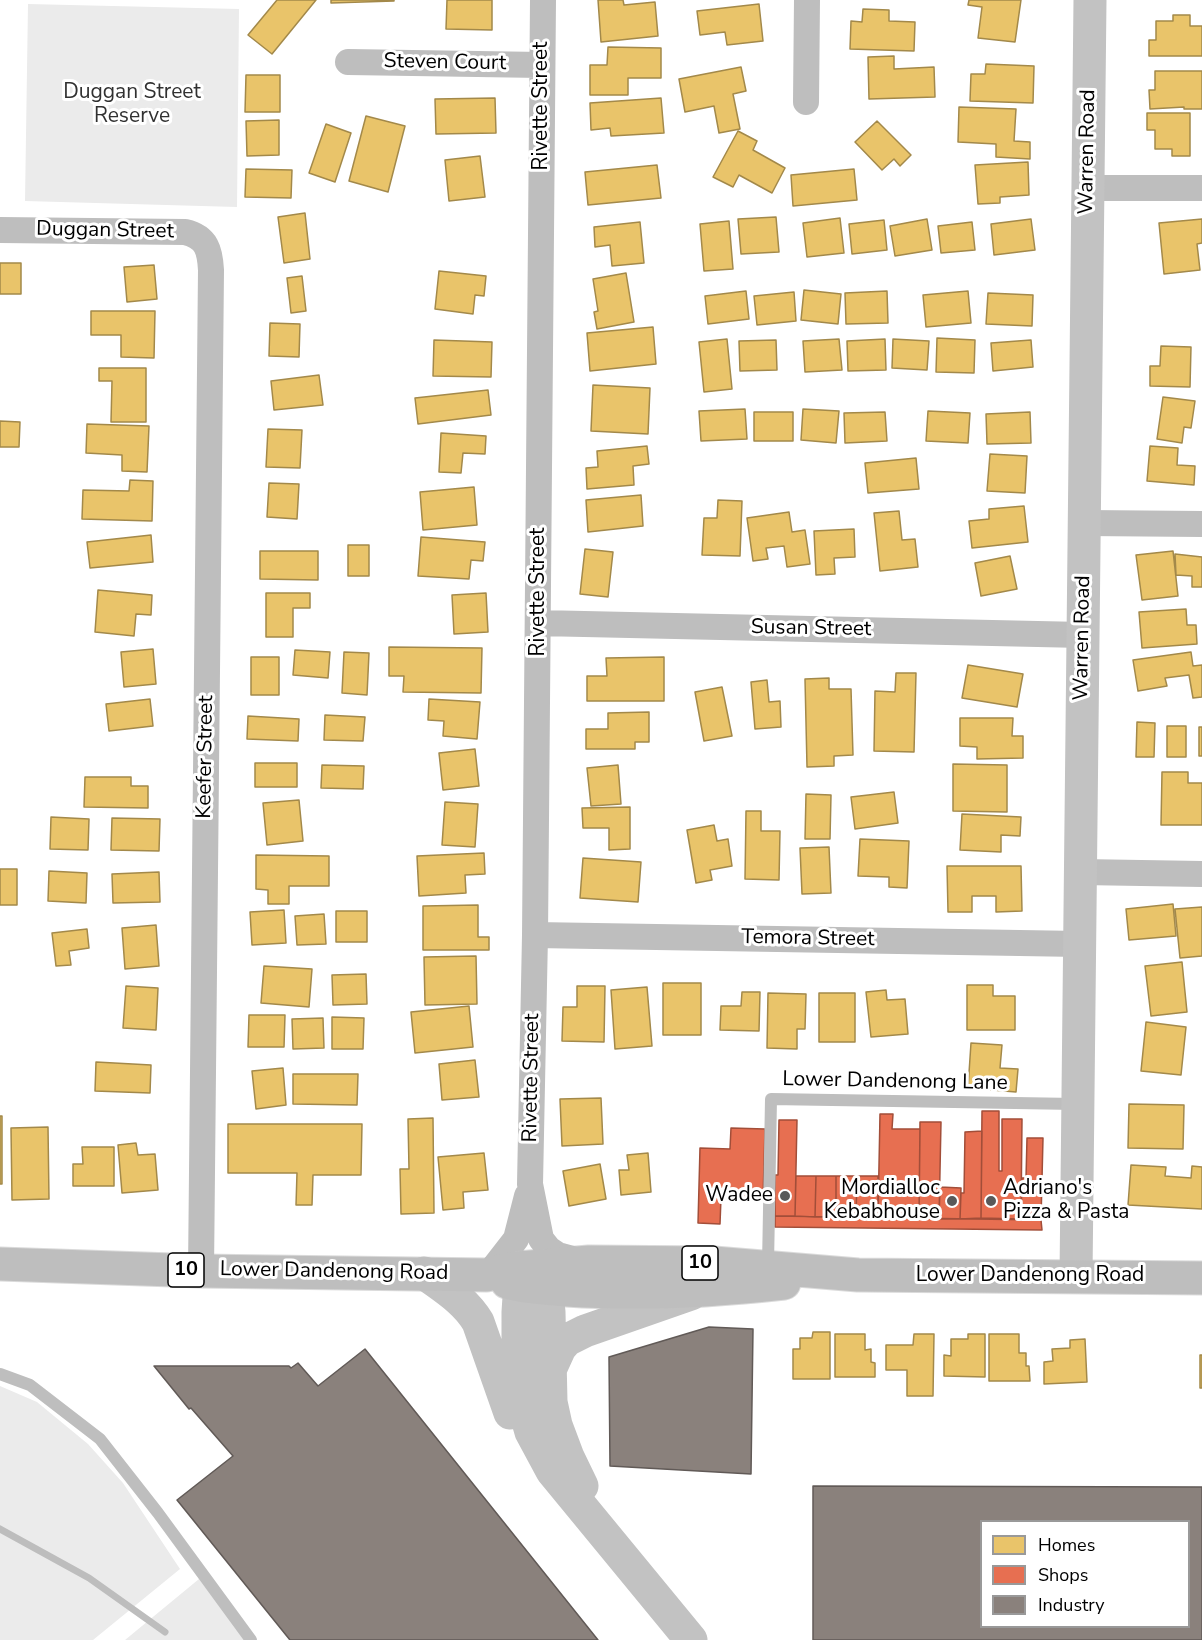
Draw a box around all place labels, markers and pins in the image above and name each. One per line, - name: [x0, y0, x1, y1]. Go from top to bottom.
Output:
- place label: Mordialloc Kebabhouse: [824, 1176, 940, 1226]
- place label: Adriano's Pizza & Pasta: [1003, 1176, 1129, 1226]
- place label: Wadee: [705, 1183, 773, 1209]
- marker: Wadee: [778, 1189, 792, 1203]
- marker: Mordialloc Kebabhouse: [945, 1194, 959, 1208]
- marker: Adriano's Pizza & Pasta: [984, 1194, 998, 1208]

